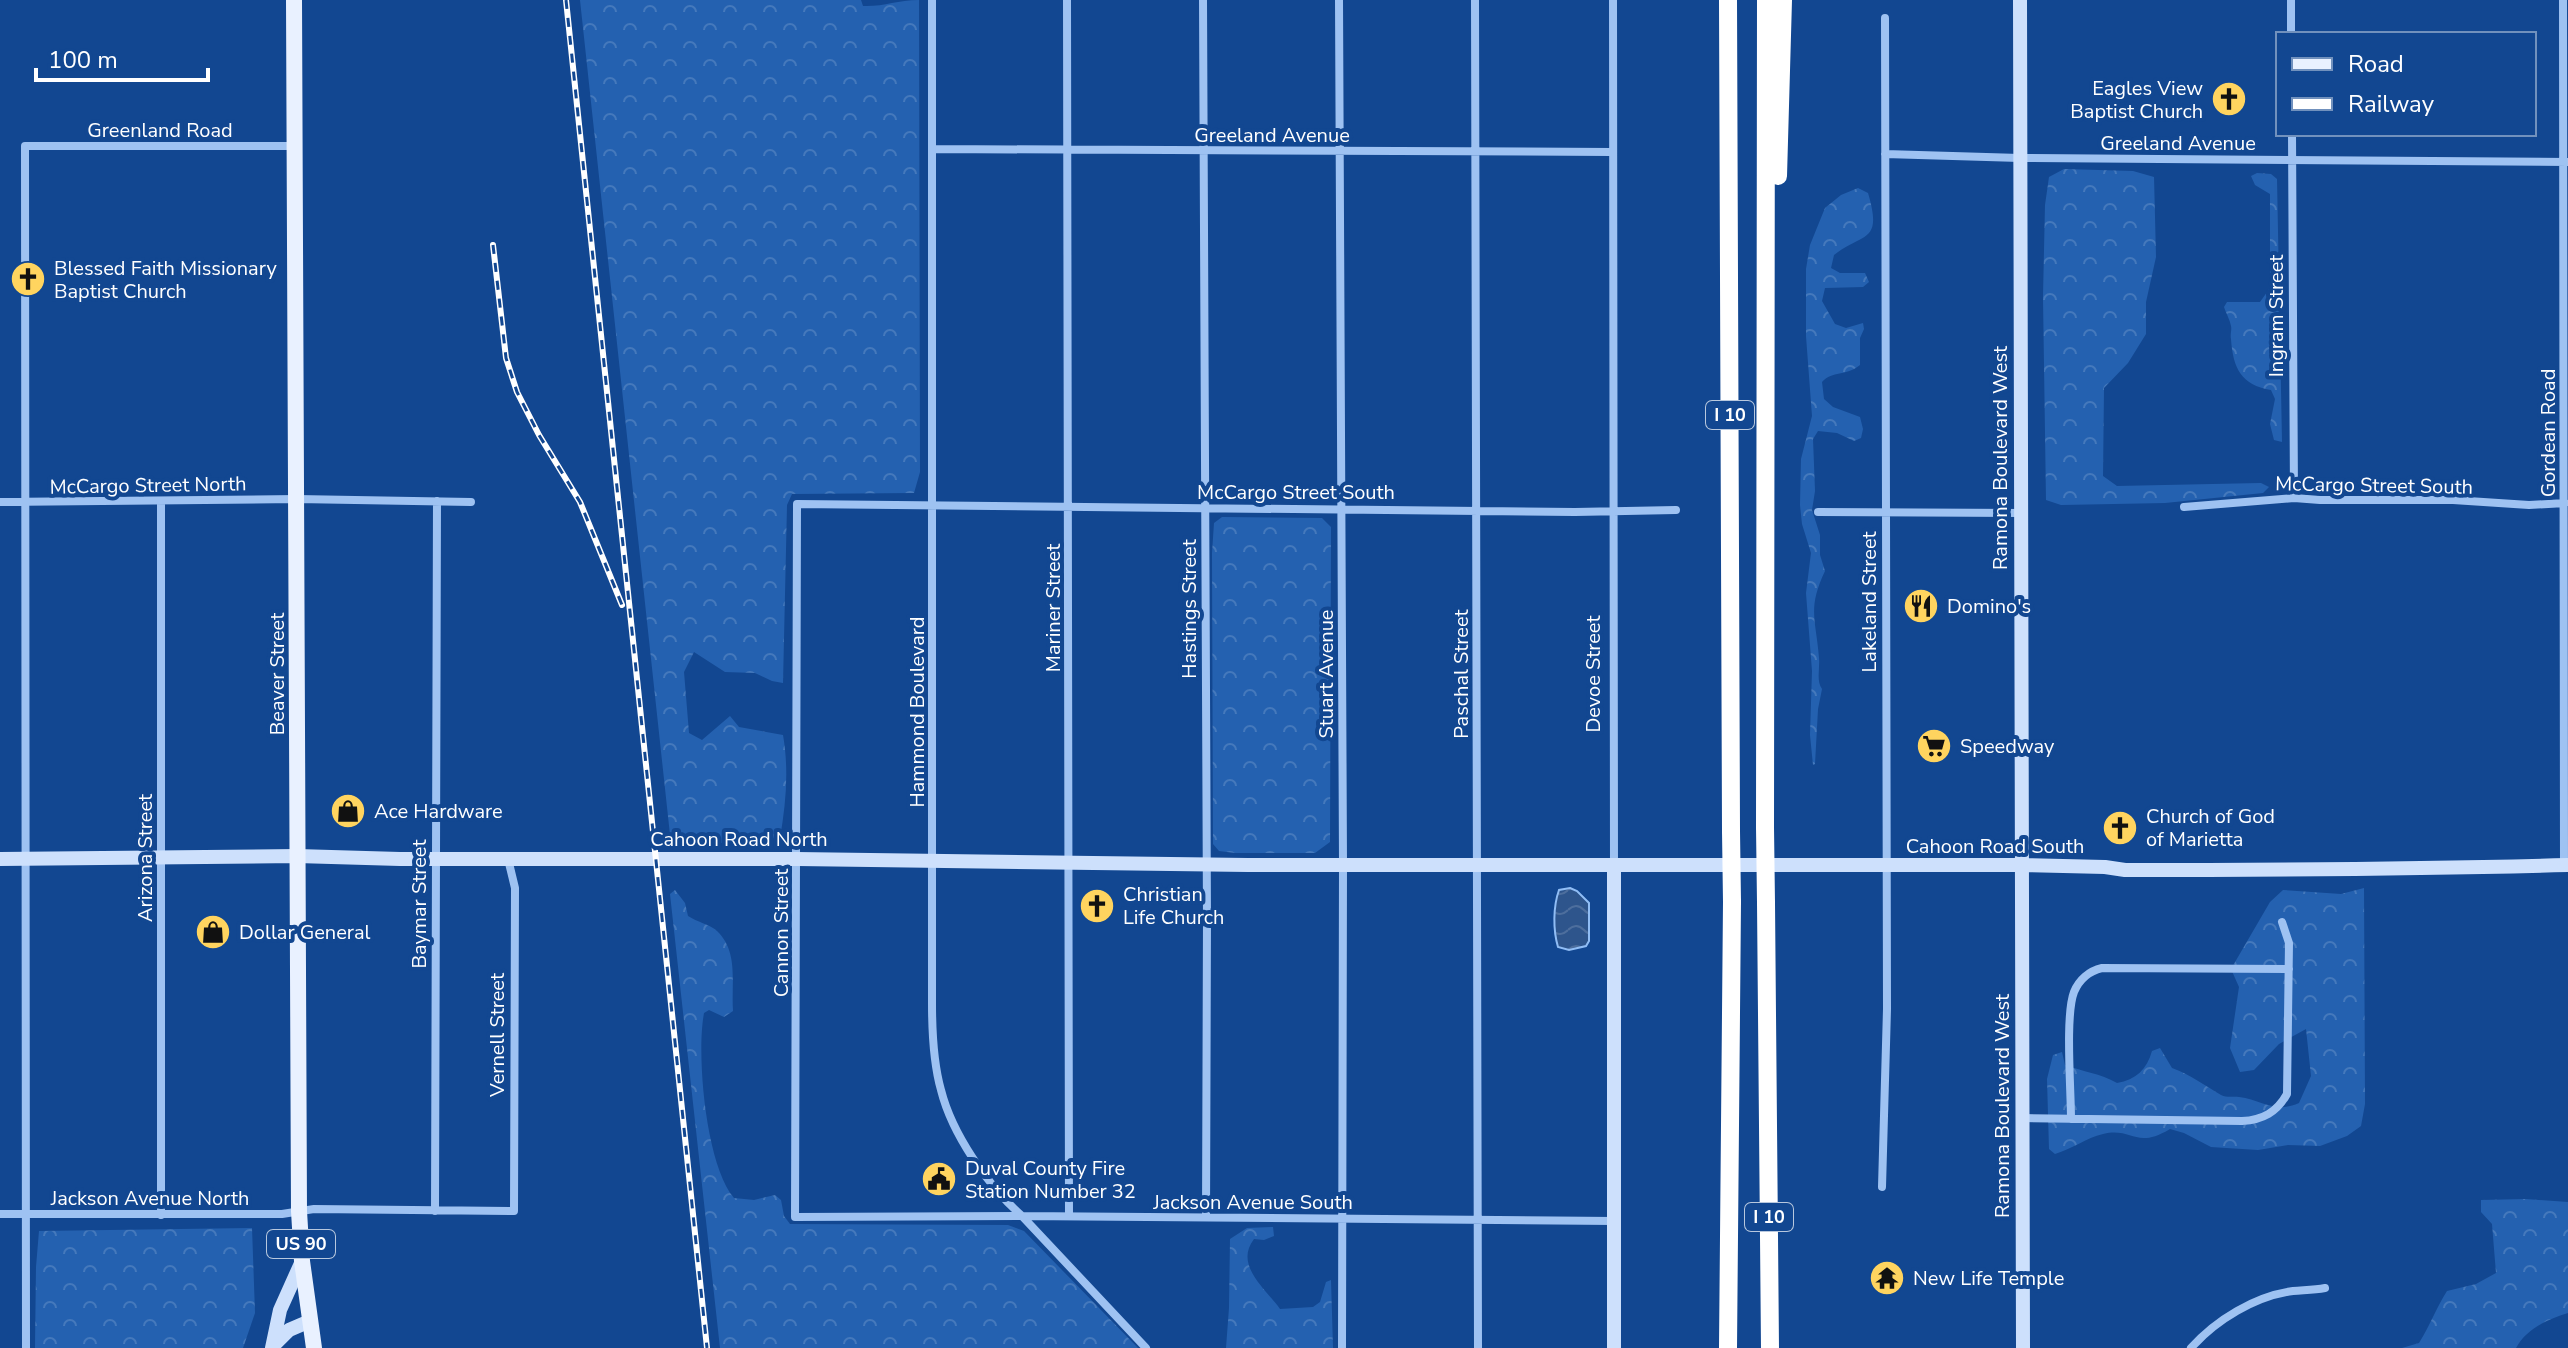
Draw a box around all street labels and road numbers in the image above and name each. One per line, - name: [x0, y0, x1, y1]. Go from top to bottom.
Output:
- street label: Greenland Road: [87, 117, 233, 144]
- street label: Greeland Avenue: [1194, 122, 1350, 149]
- street label: Greeland Avenue: [2100, 130, 2256, 157]
- street label: Ingram Street: [2263, 254, 2290, 377]
- street label: Ramona Boulevard West: [1987, 345, 2014, 570]
- street label: Gordean Road: [2535, 369, 2562, 497]
- road number: I 10: [1706, 401, 1754, 429]
- street label: McCargo Street North: [49, 470, 247, 501]
- street label: McCargo Street South: [2275, 470, 2473, 501]
- street label: McCargo Street South: [1197, 479, 1395, 506]
- street label: Lakeland Street: [1856, 530, 1883, 673]
- street label: Hastings Street: [1176, 538, 1203, 679]
- street label: Mariner Street: [1040, 543, 1067, 672]
- street label: Paschal Street: [1448, 608, 1475, 739]
- street label: Stuart Avenue: [1313, 610, 1340, 738]
- street label: Beaver Street: [264, 612, 291, 735]
- street label: Devoe Street: [1580, 615, 1607, 732]
- street label: Hammond Boulevard: [904, 617, 931, 807]
- street label: Arizona Street: [132, 793, 159, 922]
- street label: Cahoon Road North: [650, 826, 828, 853]
- street label: Cahoon Road South: [1906, 833, 2084, 860]
- street label: Baymar Street: [406, 839, 433, 968]
- street label: Cannon Street: [768, 868, 795, 997]
- street label: Vernell Street: [484, 972, 511, 1098]
- street label: Ramona Boulevard West: [1989, 993, 2016, 1218]
- street label: Jackson Avenue North: [50, 1185, 249, 1212]
- street label: Jackson Avenue South: [1152, 1189, 1353, 1216]
- road number: I 10: [1745, 1203, 1793, 1231]
- road number: US 90: [267, 1230, 335, 1258]

